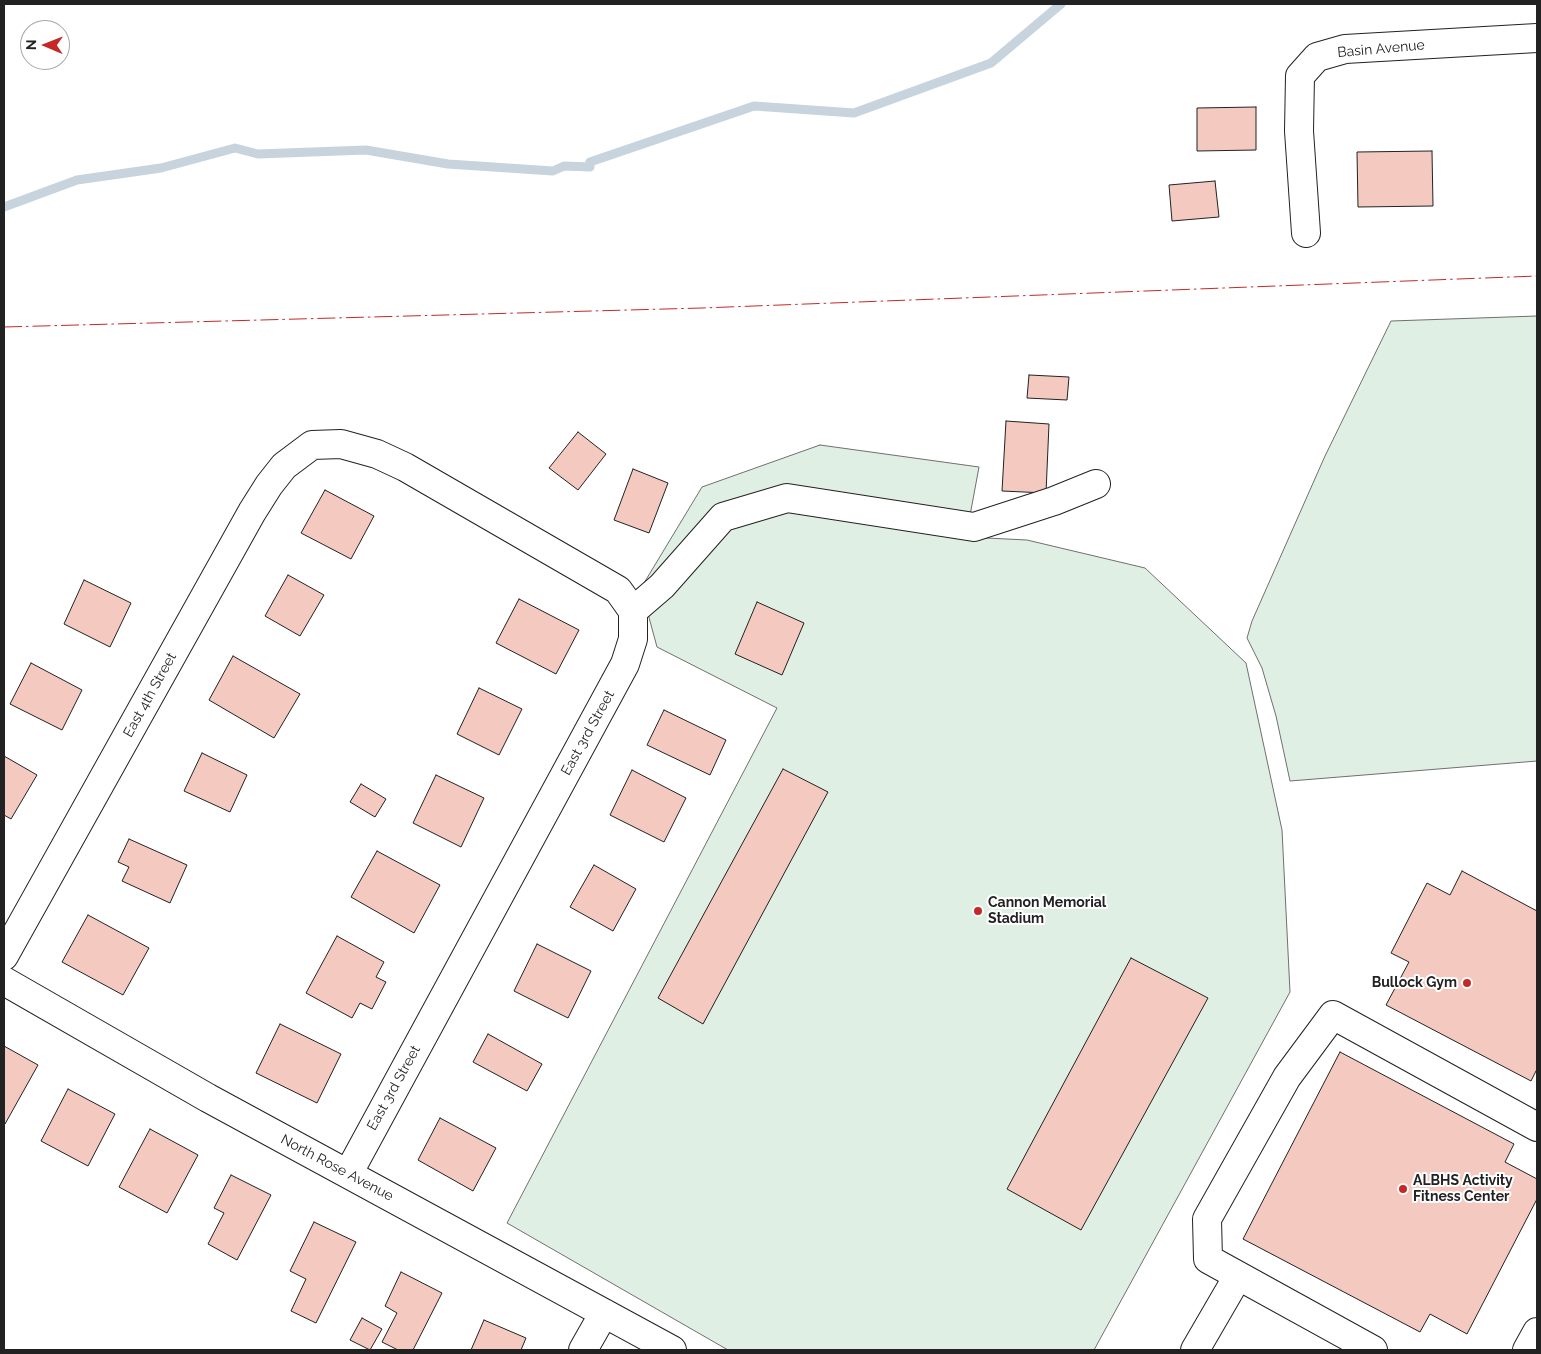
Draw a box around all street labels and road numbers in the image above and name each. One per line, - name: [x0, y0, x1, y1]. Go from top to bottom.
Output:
- street label: Basin Avenue: [1337, 37, 1425, 61]
- street label: East 4th Street: [120, 650, 180, 740]
- street label: East 3rd Street: [558, 688, 618, 778]
- street label: East 3rd Street: [364, 1043, 424, 1133]
- street label: North Rose Avenue: [278, 1131, 396, 1205]

